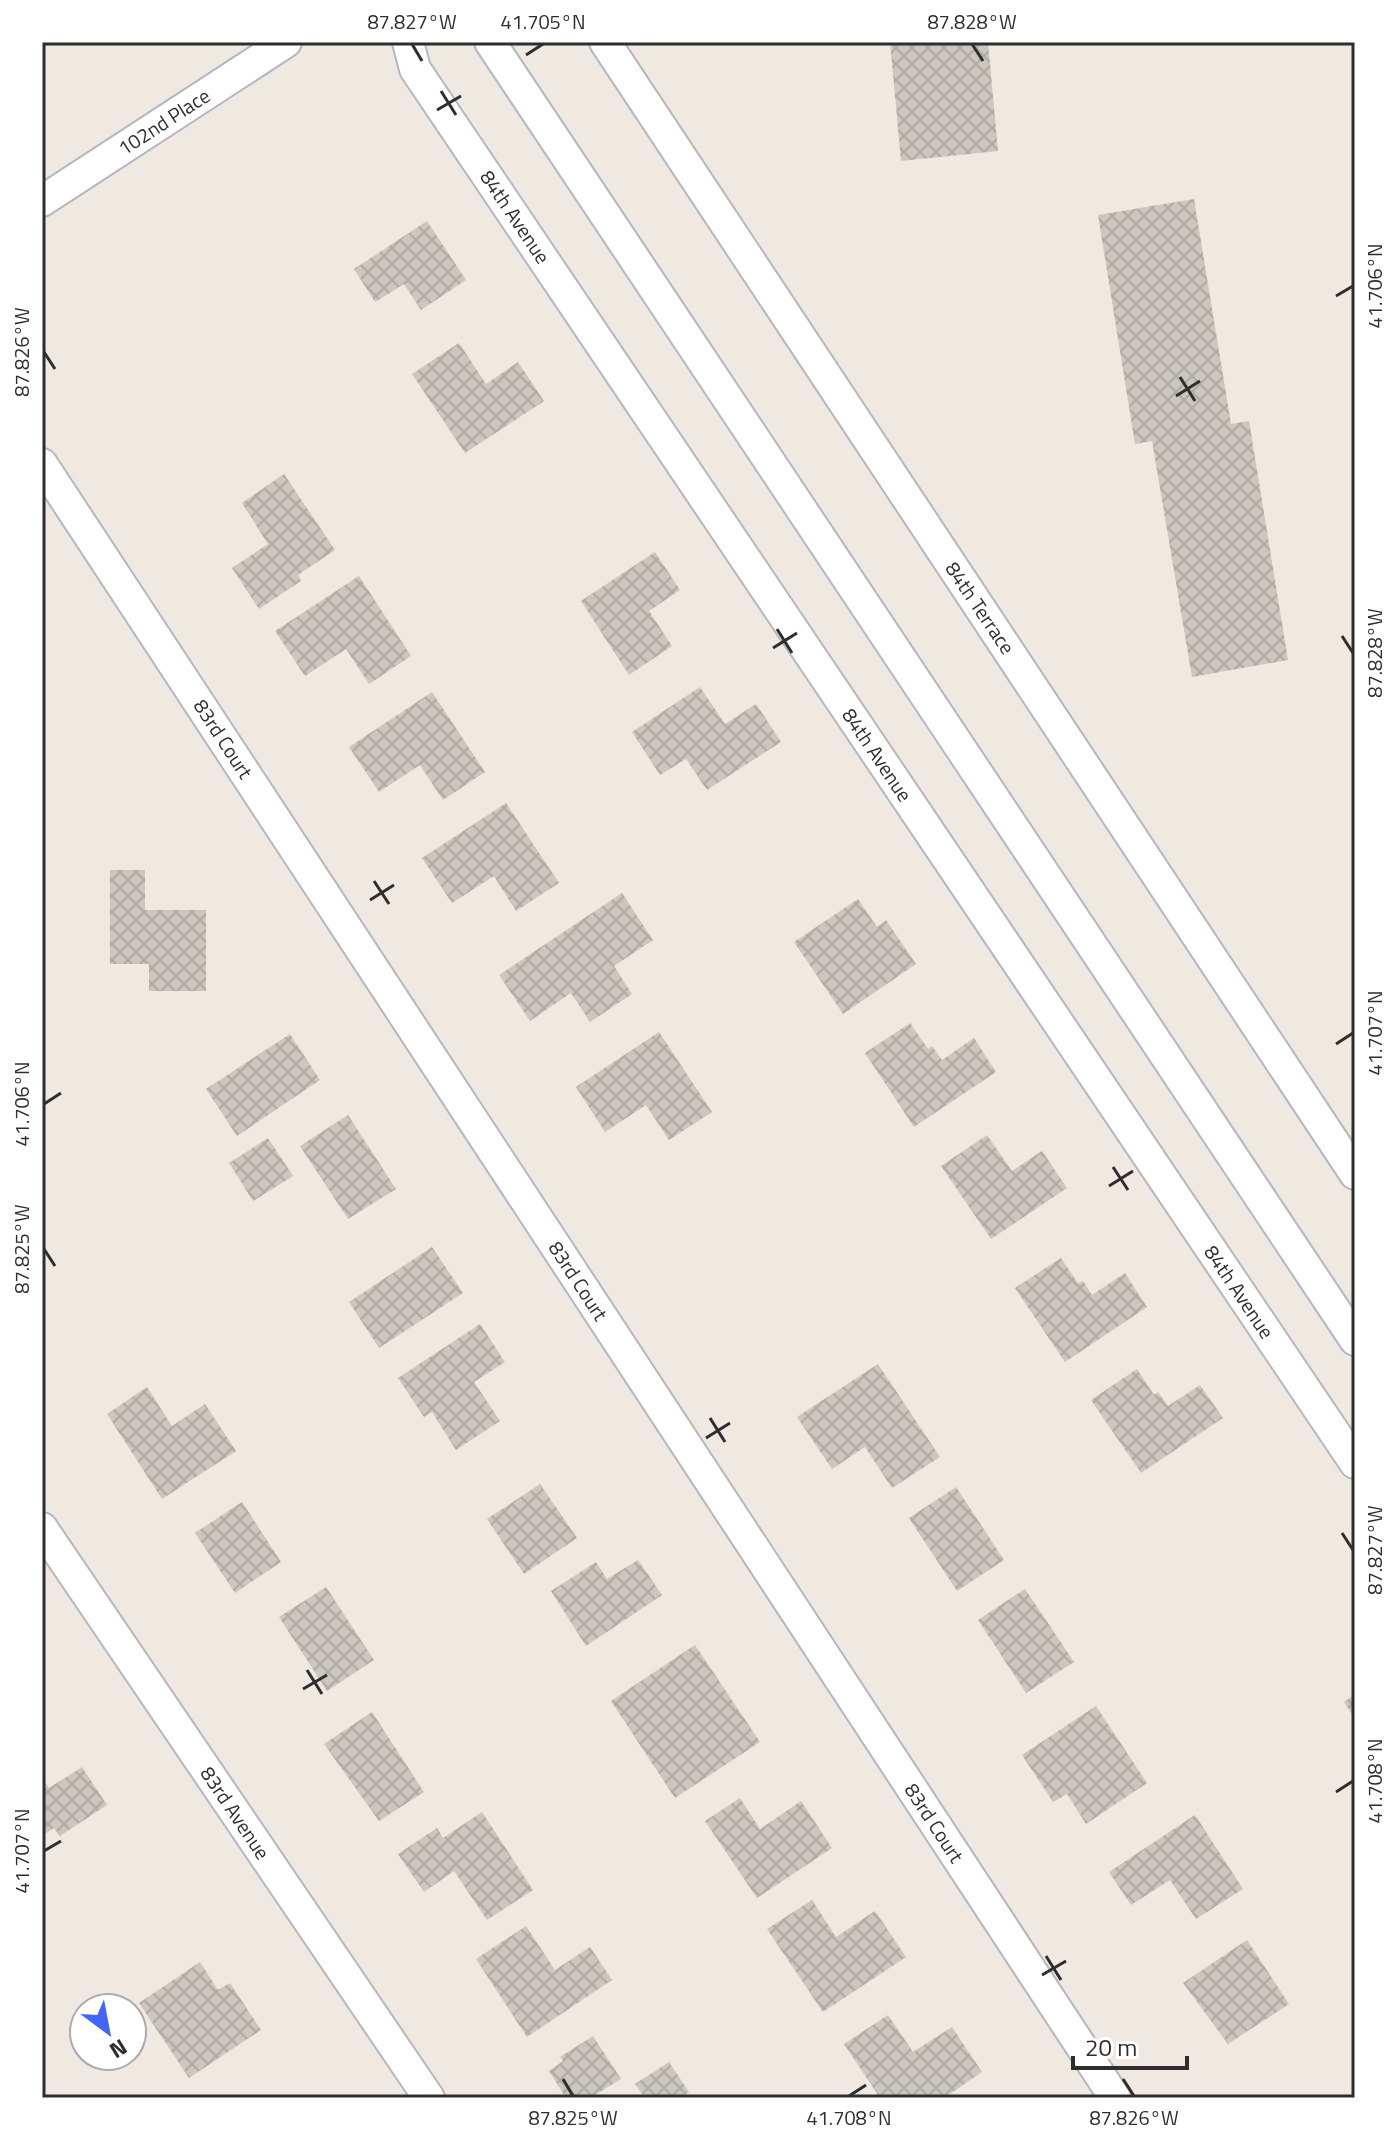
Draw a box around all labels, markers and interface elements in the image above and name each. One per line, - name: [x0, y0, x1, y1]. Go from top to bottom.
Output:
- text: 87.827°W: [367, 6, 457, 37]
- text: 41.705°N: [500, 6, 586, 37]
- text: 87.828°W: [927, 6, 1017, 37]
- street label: 102nd Place: [111, 80, 216, 163]
- street label: 84th Avenue: [473, 164, 558, 270]
- text: 41.706°N: [1359, 243, 1390, 329]
- text: 87.826°W: [6, 307, 37, 397]
- street label: 84th Terrace: [938, 555, 1023, 660]
- text: 87.828°W: [1359, 608, 1390, 698]
- street label: 83rd Court: [186, 693, 261, 785]
- street label: 84th Avenue: [835, 702, 920, 808]
- text: 41.707°N: [1359, 990, 1390, 1076]
- text: 41.706°N: [6, 1061, 37, 1147]
- text: 87.825°W: [6, 1204, 37, 1294]
- street label: 83rd Court: [541, 1235, 616, 1327]
- street label: 84th Avenue: [1197, 1239, 1282, 1345]
- text: 87.827°W: [1359, 1505, 1390, 1595]
- text: 41.708°N: [1359, 1738, 1390, 1824]
- street label: 83rd Avenue: [193, 1760, 278, 1866]
- street label: 83rd Court: [897, 1777, 972, 1869]
- text: 41.707°N: [6, 1808, 37, 1894]
- north arrow: [68, 1992, 148, 2072]
- scale bar: [1073, 2020, 1187, 2070]
- text: 20 m: [1085, 2029, 1137, 2065]
- text: N: [103, 2031, 134, 2067]
- text: 87.825°W: [528, 2102, 618, 2133]
- text: 41.708°N: [806, 2102, 892, 2133]
- text: 87.826°W: [1089, 2102, 1179, 2133]

